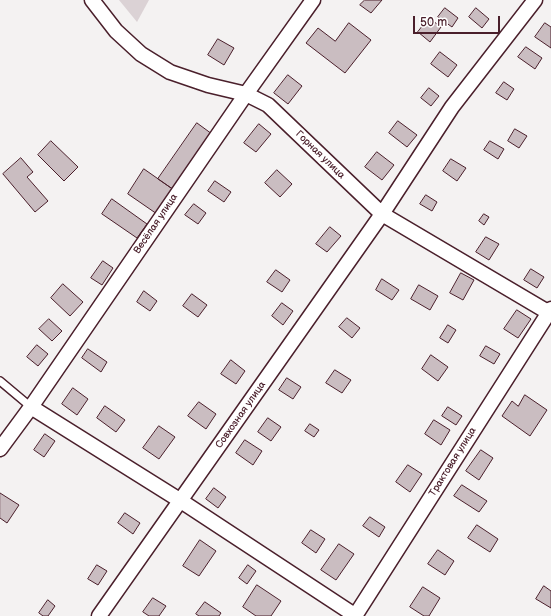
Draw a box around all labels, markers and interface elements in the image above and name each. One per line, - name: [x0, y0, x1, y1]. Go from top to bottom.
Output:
- scale bar: [415, 8, 502, 34]
- text: 50 m: [420, 15, 447, 30]
- street label: Горная улица: [293, 129, 347, 181]
- street label: Весёлая улица: [131, 192, 181, 256]
- street label: Совхозная улица: [213, 379, 269, 451]
- street label: Трактовая улица: [427, 425, 479, 499]

